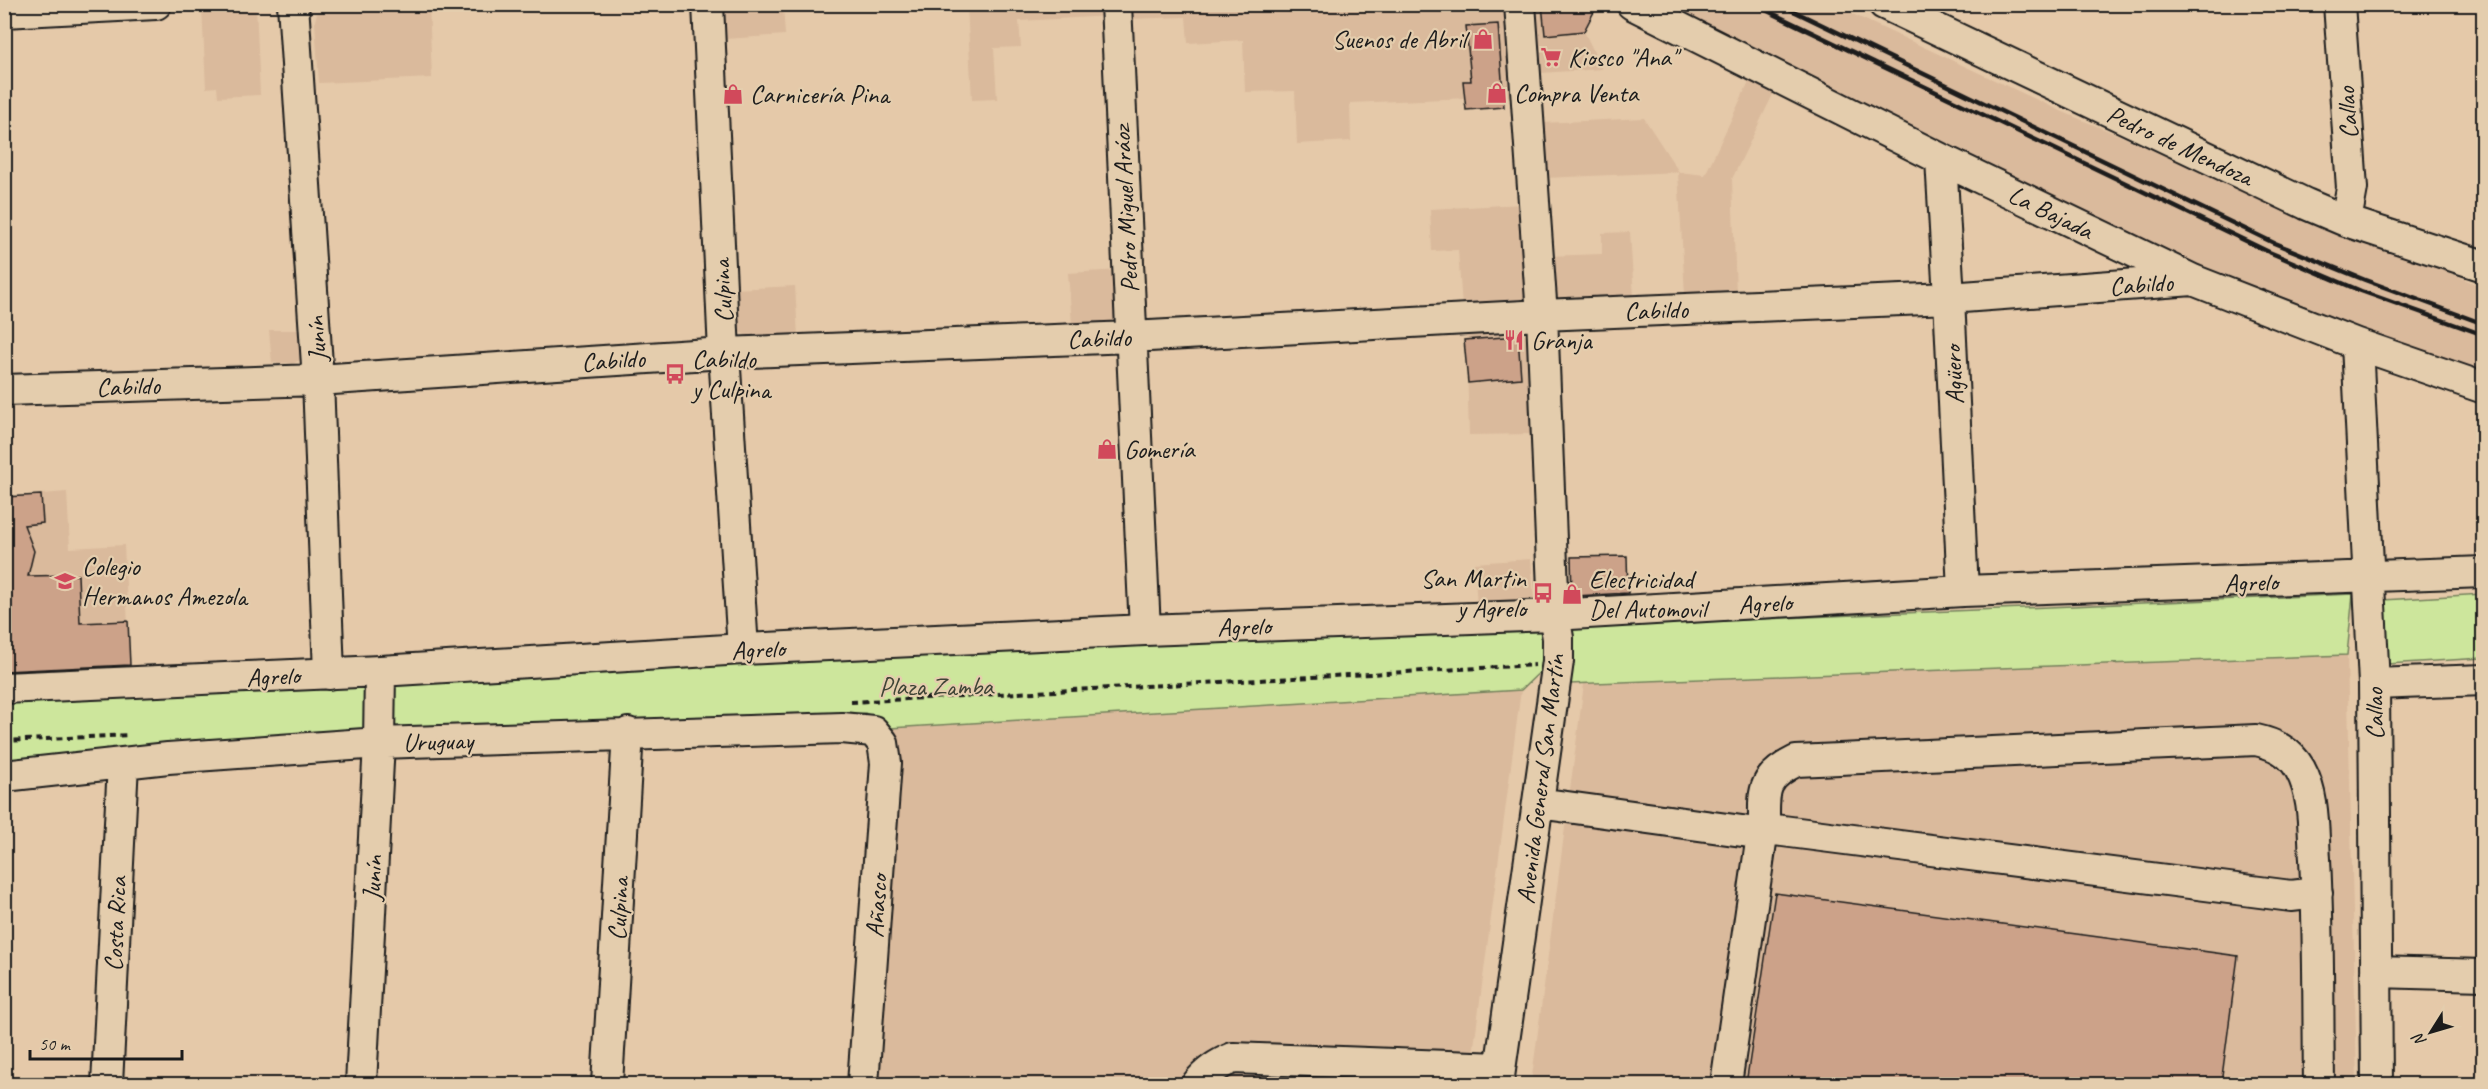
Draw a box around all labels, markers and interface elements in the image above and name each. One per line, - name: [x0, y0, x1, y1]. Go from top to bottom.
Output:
- place label: Suenos de Abril: [1332, 23, 1471, 56]
- shop icon: Suenos de Abril: [1471, 27, 1495, 51]
- place label: Kiosco "Ana": [1568, 41, 1682, 74]
- supermarket icon: Kiosco "Ana": [1539, 45, 1563, 69]
- place label: Compra Venta: [1514, 77, 1640, 110]
- place label: Carnicería Pina: [750, 78, 891, 111]
- shop icon: Compra Venta: [1485, 81, 1509, 105]
- shop icon: Carnicería Pina: [721, 82, 745, 106]
- street label: Callao: [2329, 84, 2366, 140]
- street label: Pedro de Mendoza: [2102, 97, 2260, 195]
- street label: Pedro Miguel Aráoz: [1104, 122, 1146, 294]
- street label: La Bajada: [2003, 178, 2100, 248]
- street label: Culpina: [704, 256, 741, 323]
- street label: Cabildo: [2108, 266, 2176, 303]
- street label: Cabildo: [1624, 293, 1690, 328]
- street label: Junín: [298, 314, 335, 365]
- street label: Cabildo: [1067, 321, 1133, 356]
- place label: Granja: [1531, 324, 1593, 357]
- restaurant icon: Granja: [1502, 328, 1526, 352]
- street label: Cabildo: [580, 342, 648, 379]
- street label: Agüero: [1935, 342, 1972, 405]
- place label: Cabildo y Culpina: [690, 343, 773, 406]
- bus stop icon: Cabildo y Culpina: [663, 362, 687, 386]
- street label: Cabildo: [96, 369, 162, 404]
- place label: Gomería: [1124, 433, 1196, 466]
- shop icon: Gomería: [1095, 437, 1119, 461]
- place label: Colegio Hermanos Amezola: [82, 550, 249, 613]
- place label: San Martin y Agrelo: [1421, 562, 1529, 625]
- place label: Electricidad Del Automovil: [1589, 563, 1710, 626]
- street label: Agrelo: [2224, 565, 2281, 600]
- school or university icon: Colegio Hermanos Amezola: [53, 569, 77, 593]
- bus stop icon: San Martin y Agrelo: [1531, 581, 1555, 605]
- shop icon: Electricidad Del Automovil: [1560, 582, 1584, 606]
- street label: Agrelo: [1737, 585, 1795, 621]
- street label: Agrelo: [1217, 609, 1274, 644]
- street label: Agrelo: [730, 631, 788, 667]
- street label: Avenida General San Martín: [1509, 651, 1572, 906]
- street label: Agrelo: [245, 658, 303, 694]
- park label: Plaza Zamba: [879, 670, 995, 703]
- street label: Callao: [2358, 686, 2391, 740]
- street label: Uruguay: [402, 724, 476, 759]
- street label: Junín: [355, 853, 390, 904]
- street label: Añasco: [858, 871, 895, 939]
- street label: Costa Rica: [97, 874, 135, 972]
- street label: Culpina: [600, 874, 637, 942]
- north arrow: [2401, 1002, 2461, 1062]
- scale bar: [30, 1023, 182, 1061]
- text: N: [2407, 1028, 2431, 1050]
- text: 50 m: [39, 1033, 72, 1055]

